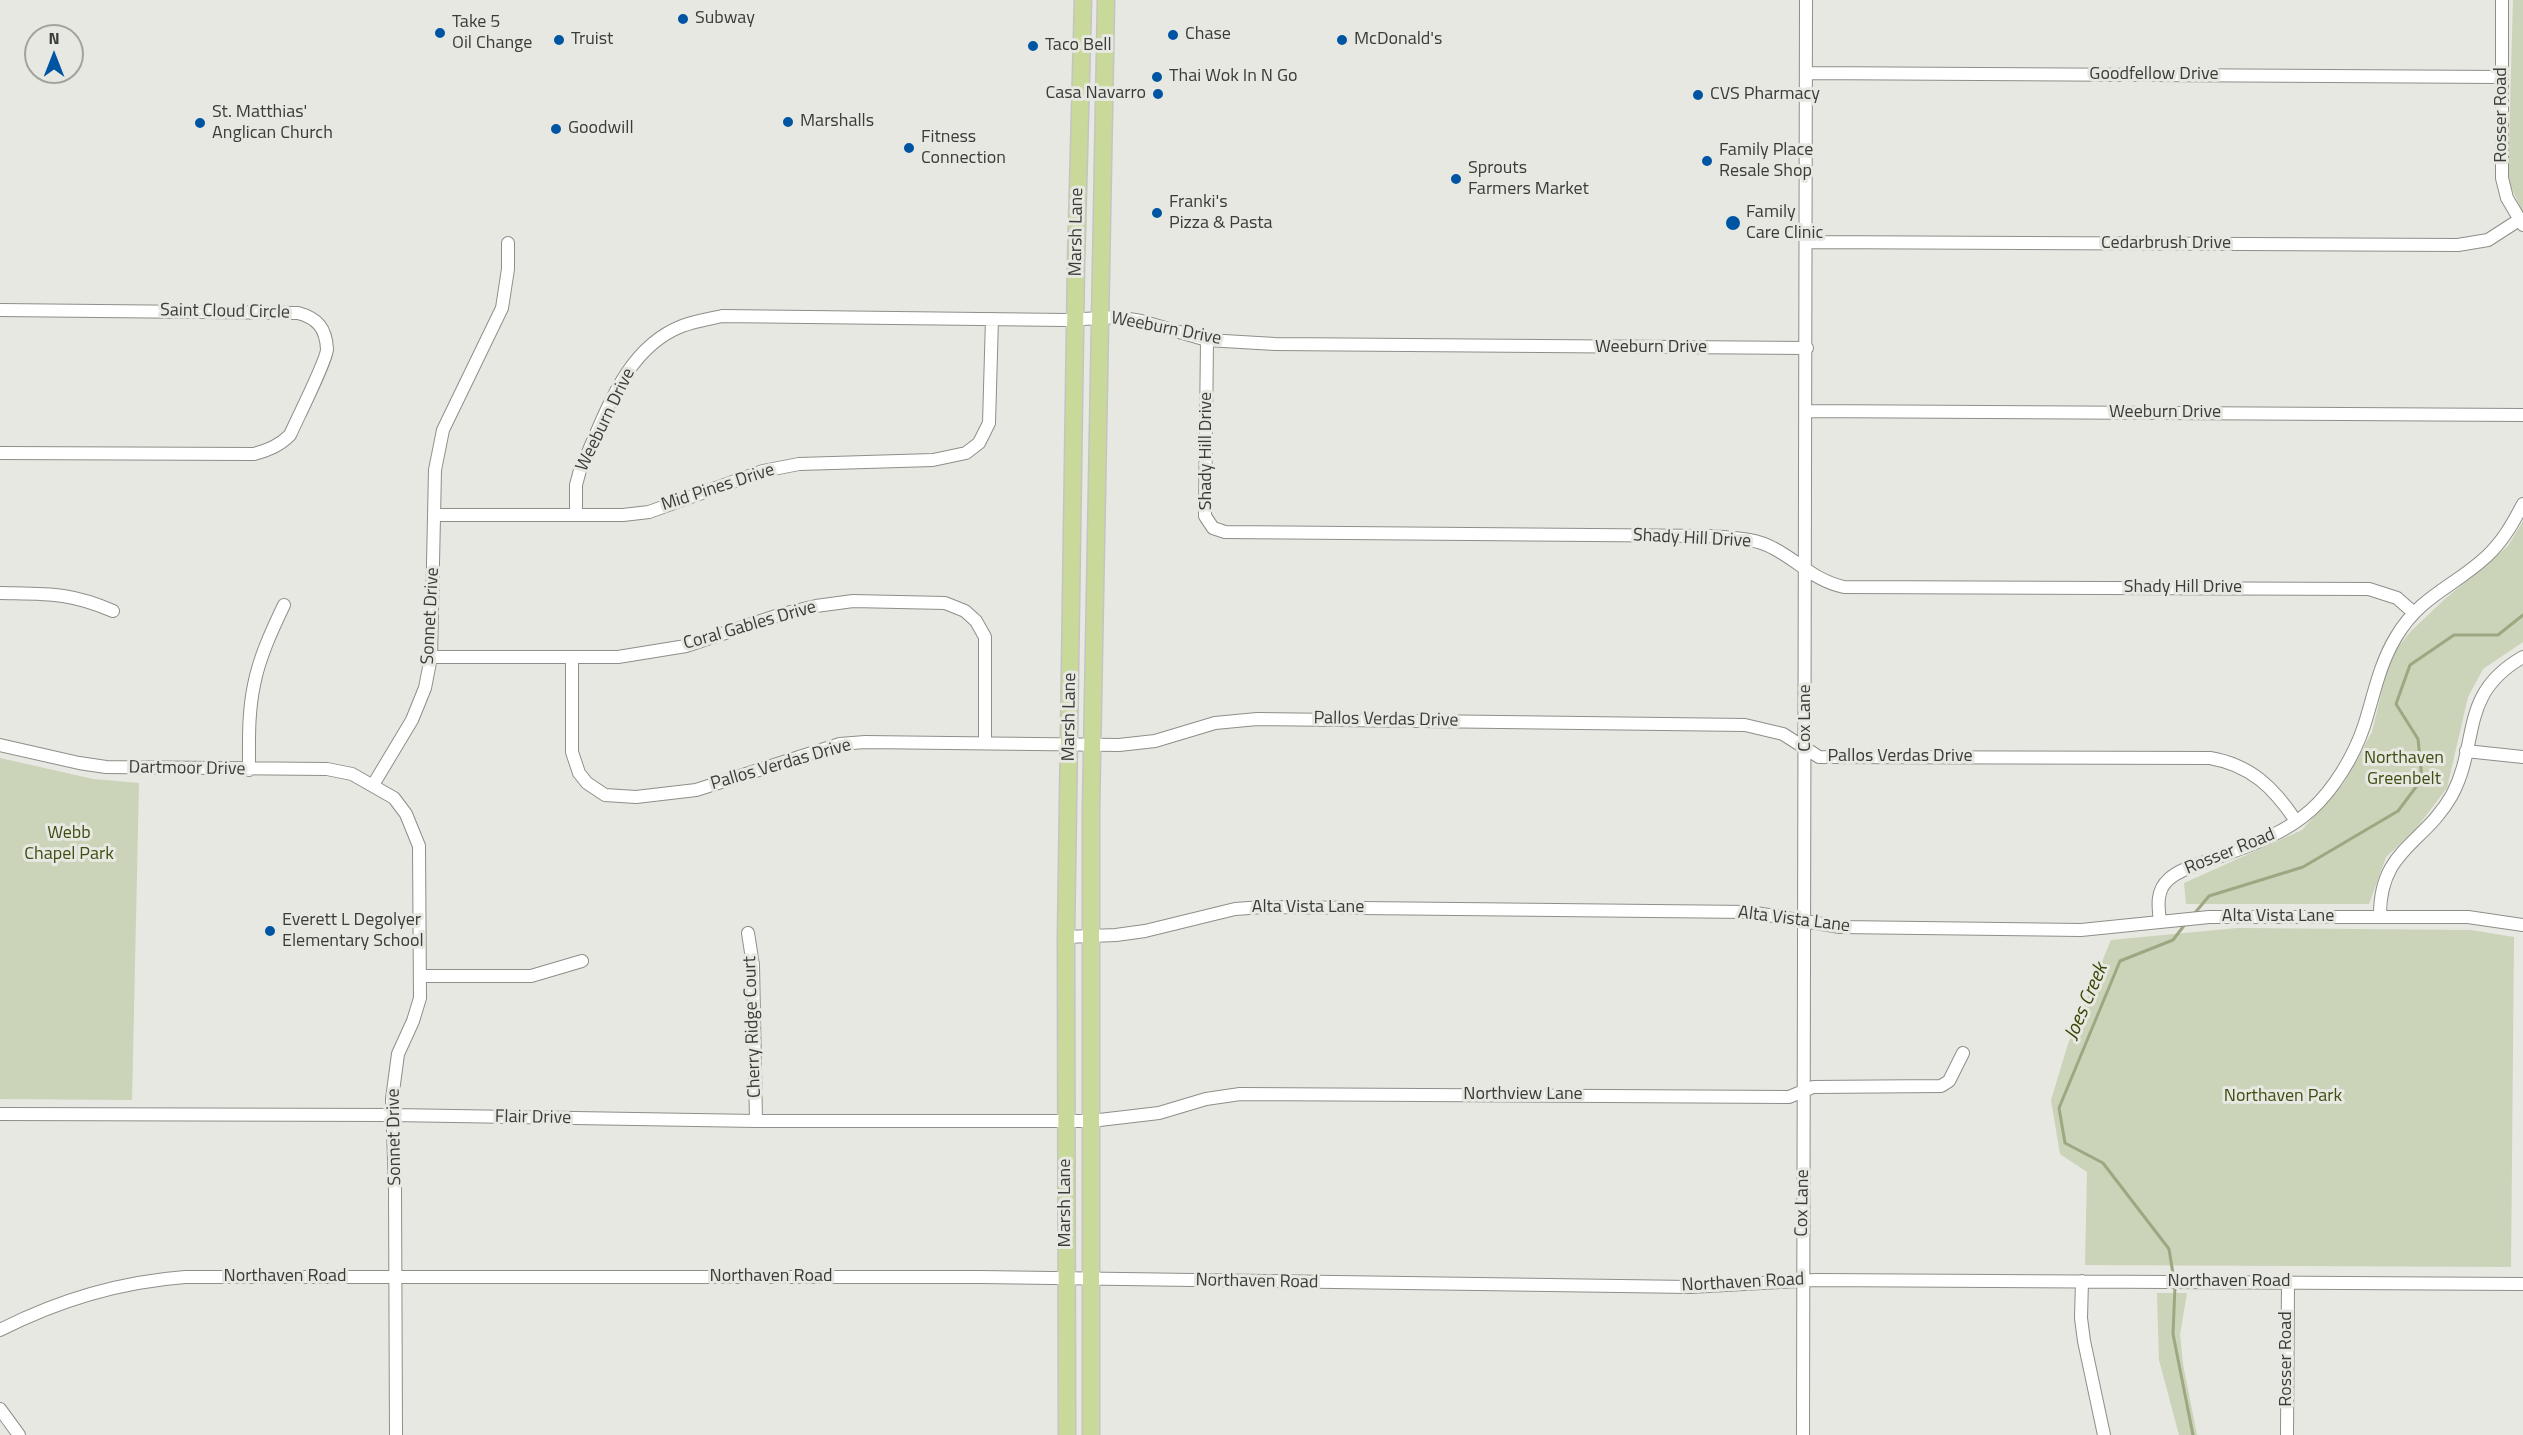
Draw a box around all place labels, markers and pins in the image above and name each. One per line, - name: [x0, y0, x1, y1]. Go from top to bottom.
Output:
- place label: Subway: [695, 8, 755, 30]
- place label: Take 5 Oil Change: [452, 12, 532, 54]
- marker: Subway: [676, 12, 690, 26]
- place label: Chase: [1185, 24, 1231, 46]
- marker: Take 5 Oil Change: [433, 26, 447, 40]
- marker: Chase: [1166, 28, 1180, 42]
- place label: Truist: [571, 29, 613, 51]
- place label: McDonald's: [1354, 29, 1442, 51]
- marker: Truist: [552, 33, 566, 47]
- marker: McDonald's: [1335, 33, 1349, 47]
- place label: Taco Bell: [1045, 35, 1112, 57]
- marker: Taco Bell: [1026, 39, 1040, 53]
- place label: Thai Wok In N Go: [1169, 66, 1298, 88]
- marker: Thai Wok In N Go: [1150, 70, 1164, 84]
- place label: Casa Navarro: [1045, 83, 1146, 105]
- place label: CVS Pharmacy: [1710, 84, 1820, 106]
- marker: Casa Navarro: [1151, 87, 1165, 101]
- marker: CVS Pharmacy: [1691, 88, 1705, 102]
- place label: St. Matthias' Anglican Church: [212, 102, 333, 144]
- place label: Marshalls: [800, 111, 874, 133]
- marker: Marshalls: [781, 115, 795, 129]
- marker: St. Matthias' Anglican Church: [193, 116, 207, 130]
- place label: Goodwill: [568, 118, 634, 140]
- marker: Goodwill: [549, 122, 563, 136]
- place label: Fitness Connection: [921, 127, 1006, 170]
- place label: Family Place Resale Shop: [1719, 140, 1813, 182]
- marker: Fitness Connection: [902, 141, 916, 155]
- marker: Family Place Resale Shop: [1700, 154, 1714, 168]
- place label: Sprouts Farmers Market: [1468, 158, 1589, 201]
- marker: Sprouts Farmers Market: [1449, 172, 1463, 186]
- place label: Franki's Pizza & Pasta: [1169, 192, 1273, 234]
- place label: Family Care Clinic: [1746, 202, 1823, 244]
- marker: Franki's Pizza & Pasta: [1150, 206, 1164, 220]
- marker: Family Care Clinic: [1724, 214, 1742, 232]
- place label: Everett L Degolyer Elementary School: [282, 910, 424, 952]
- marker: Everett L Degolyer Elementary School: [263, 924, 277, 938]

